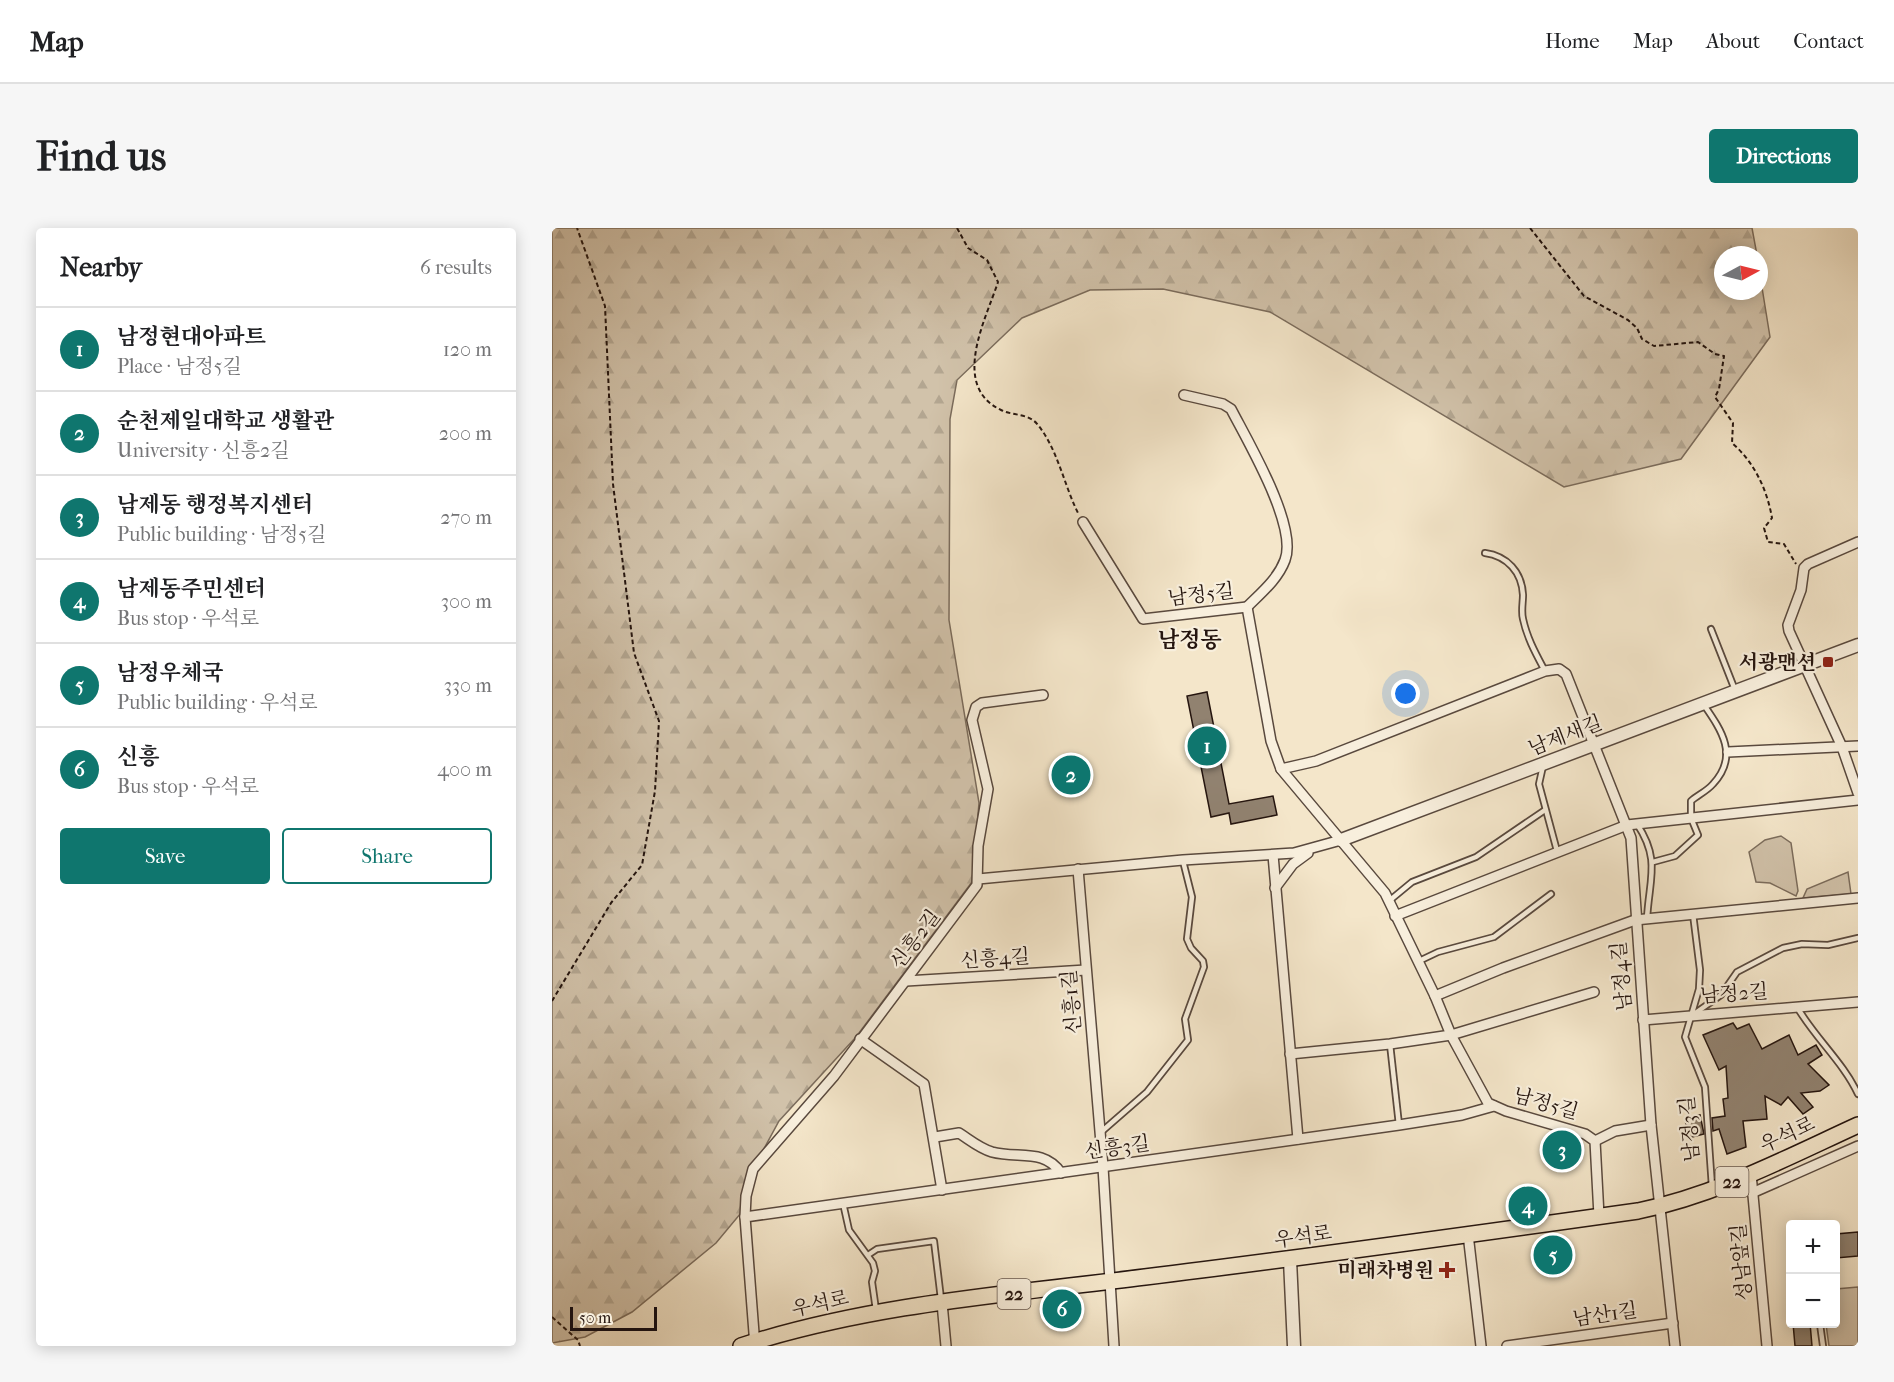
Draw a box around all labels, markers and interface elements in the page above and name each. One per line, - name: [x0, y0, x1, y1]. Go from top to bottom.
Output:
- text: Map: [30, 25, 84, 58]
- text: Home: [1545, 29, 1600, 53]
- text: Map: [1633, 29, 1673, 53]
- text: About: [1706, 29, 1760, 53]
- text: Contact: [1793, 29, 1864, 53]
- button: Directions: [1709, 129, 1858, 183]
- text: Find us: [36, 132, 166, 181]
- north arrow: [1714, 246, 1768, 300]
- text: Nearby: [60, 252, 142, 283]
- text: 6 results: [420, 256, 492, 279]
- text: 남정현대아파트: [117, 324, 266, 350]
- text: 1: [76, 338, 83, 361]
- text: 120 m: [443, 338, 492, 361]
- text: Place · 남정5길: [117, 355, 242, 378]
- text: 순천제일대학교 생활관: [117, 408, 334, 434]
- text: 2: [74, 422, 85, 445]
- text: 200 m: [439, 422, 492, 445]
- text: University · 신흥2길: [117, 439, 290, 462]
- text: 남제동 행정복지센터: [117, 492, 313, 518]
- text: 3: [75, 506, 84, 529]
- text: 270 m: [440, 506, 492, 529]
- text: Public building · 남정5길: [117, 523, 326, 546]
- text: 남제동주민센터: [117, 576, 266, 602]
- street label: 남정5길: [1167, 579, 1236, 610]
- text: 4: [74, 590, 85, 613]
- text: 300 m: [441, 590, 492, 613]
- text: Bus stop · 우석로: [117, 607, 259, 630]
- district label: 남정동: [1158, 627, 1222, 653]
- place label: 서광맨션: [1739, 651, 1816, 674]
- marker: 서광맨션: [1821, 655, 1835, 669]
- text: 남정우체국: [117, 660, 223, 686]
- text: 5: [75, 674, 84, 697]
- text: 330 m: [444, 674, 492, 697]
- your location: [1391, 679, 1420, 708]
- text: Public building · 우석로: [117, 691, 318, 714]
- street label: 남제새길: [1525, 711, 1605, 760]
- pin: 1: [1188, 724, 1226, 768]
- text: 신흥: [117, 744, 160, 770]
- pin: 2: [1052, 752, 1090, 798]
- text: 6: [74, 758, 85, 781]
- text: 400 m: [437, 758, 492, 781]
- text: Bus stop · 우석로: [117, 775, 259, 798]
- button: Save: [60, 828, 270, 884]
- button: Share: [282, 828, 492, 884]
- street label: 신흥2길: [886, 905, 945, 973]
- street label: 남정4길: [1607, 940, 1636, 1012]
- street label: 신흥4길: [959, 945, 1031, 972]
- street label: 신흥1길: [1057, 969, 1086, 1035]
- street label: 남정2길: [1699, 980, 1769, 1007]
- street label: 남정5길: [1511, 1083, 1581, 1124]
- street label: 남정3길: [1675, 1095, 1704, 1163]
- street label: 우석로: [1756, 1112, 1818, 1157]
- pin: 3: [1542, 1128, 1582, 1172]
- street label: 신흥3길: [1083, 1132, 1151, 1163]
- road number: 22: [1716, 1167, 1748, 1197]
- pin: 4: [1508, 1184, 1548, 1228]
- map controls: [1786, 1220, 1840, 1328]
- button: +: [1786, 1220, 1840, 1274]
- street label: 우석로: [1273, 1221, 1333, 1252]
- street label: 성남앞길: [1727, 1222, 1756, 1301]
- pin: 5: [1534, 1232, 1572, 1278]
- place label: 미래차병원: [1337, 1259, 1434, 1282]
- marker: 미래차병원: [1438, 1261, 1456, 1279]
- button: −: [1786, 1274, 1840, 1328]
- road number: 22: [998, 1279, 1030, 1309]
- street label: 우석로: [789, 1286, 851, 1321]
- pin: 6: [1042, 1286, 1082, 1332]
- street label: 남산1길: [1571, 1299, 1639, 1330]
- scale bar: [570, 1304, 657, 1332]
- text: 50 m: [579, 1308, 611, 1327]

